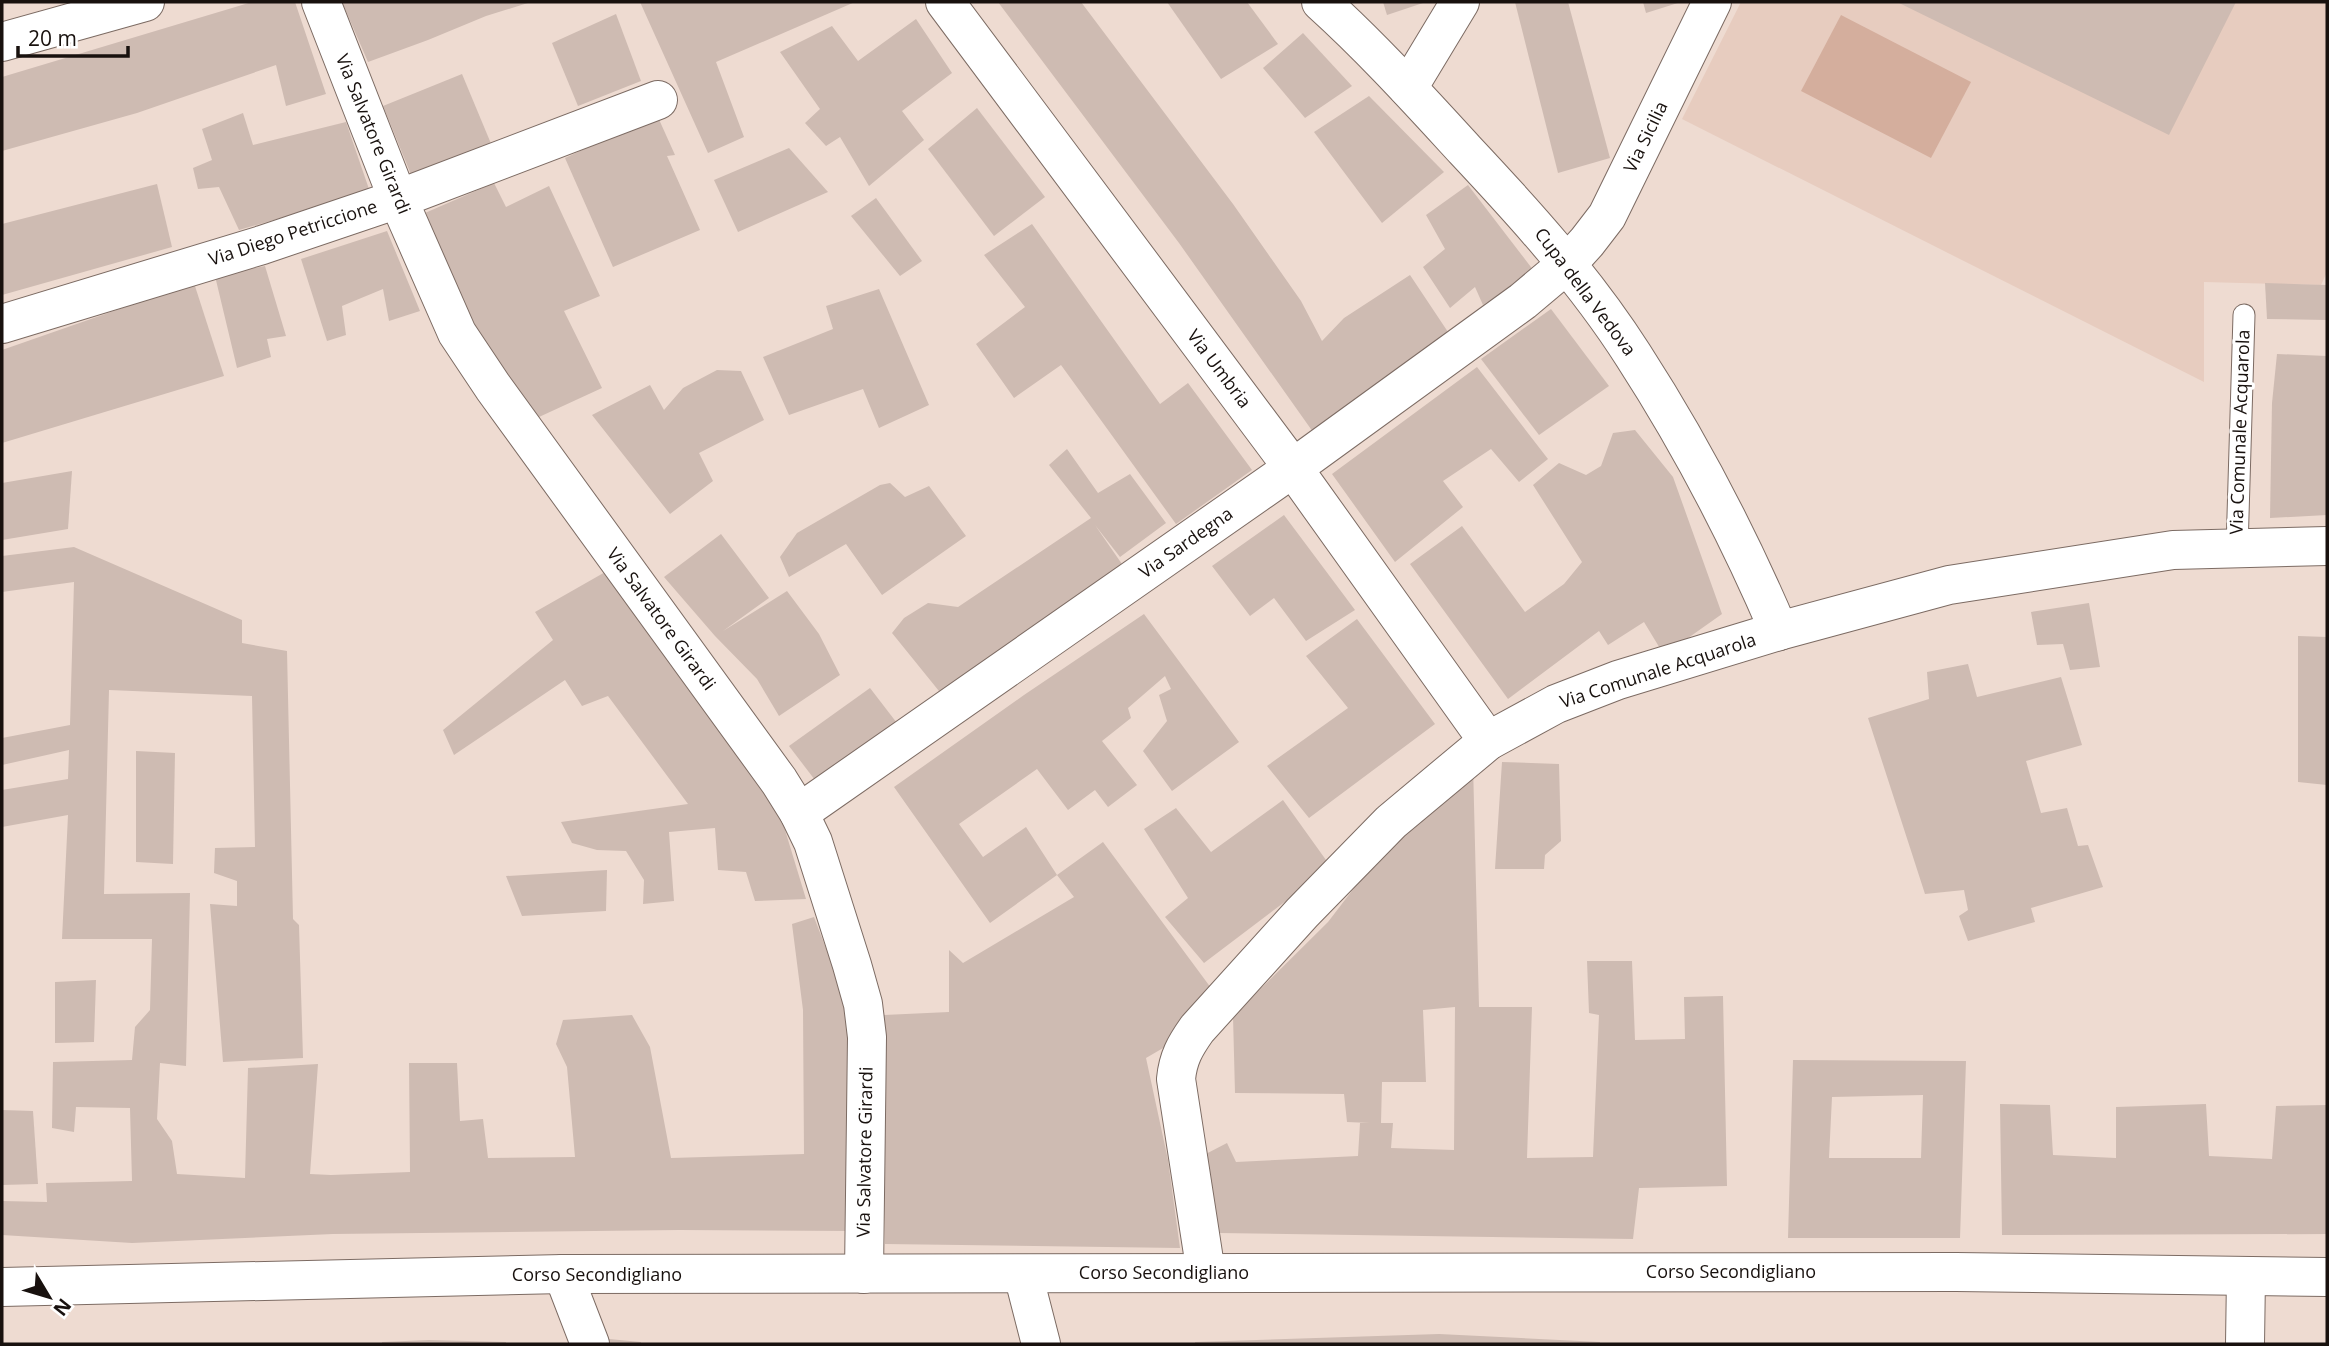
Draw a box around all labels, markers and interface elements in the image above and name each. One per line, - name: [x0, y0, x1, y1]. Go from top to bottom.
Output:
- scale bar: [18, 14, 128, 58]
- text: 20 m: [28, 24, 77, 52]
- street label: Via Salvatore Girardi: [331, 50, 417, 217]
- street label: Via Sicilia: [1618, 97, 1673, 176]
- street label: Via Diego Petriccione: [205, 193, 380, 271]
- street label: Cupa della Vedova: [1530, 222, 1642, 360]
- street label: Via Umbria: [1182, 324, 1257, 413]
- street label: Via Comunale Acquarola: [2223, 329, 2255, 535]
- street label: Via Sardegna: [1134, 501, 1237, 583]
- street label: Via Salvatore Girardi: [602, 542, 722, 694]
- street label: Via Comunale Acquarola: [1557, 627, 1759, 713]
- street label: Via Salvatore Girardi: [851, 1066, 877, 1238]
- street label: Corso Secondigliano: [1646, 1259, 1816, 1283]
- street label: Corso Secondigliano: [1079, 1260, 1249, 1284]
- north arrow: [14, 1262, 84, 1332]
- street label: Corso Secondigliano: [512, 1262, 682, 1286]
- text: N: [47, 1293, 77, 1322]

